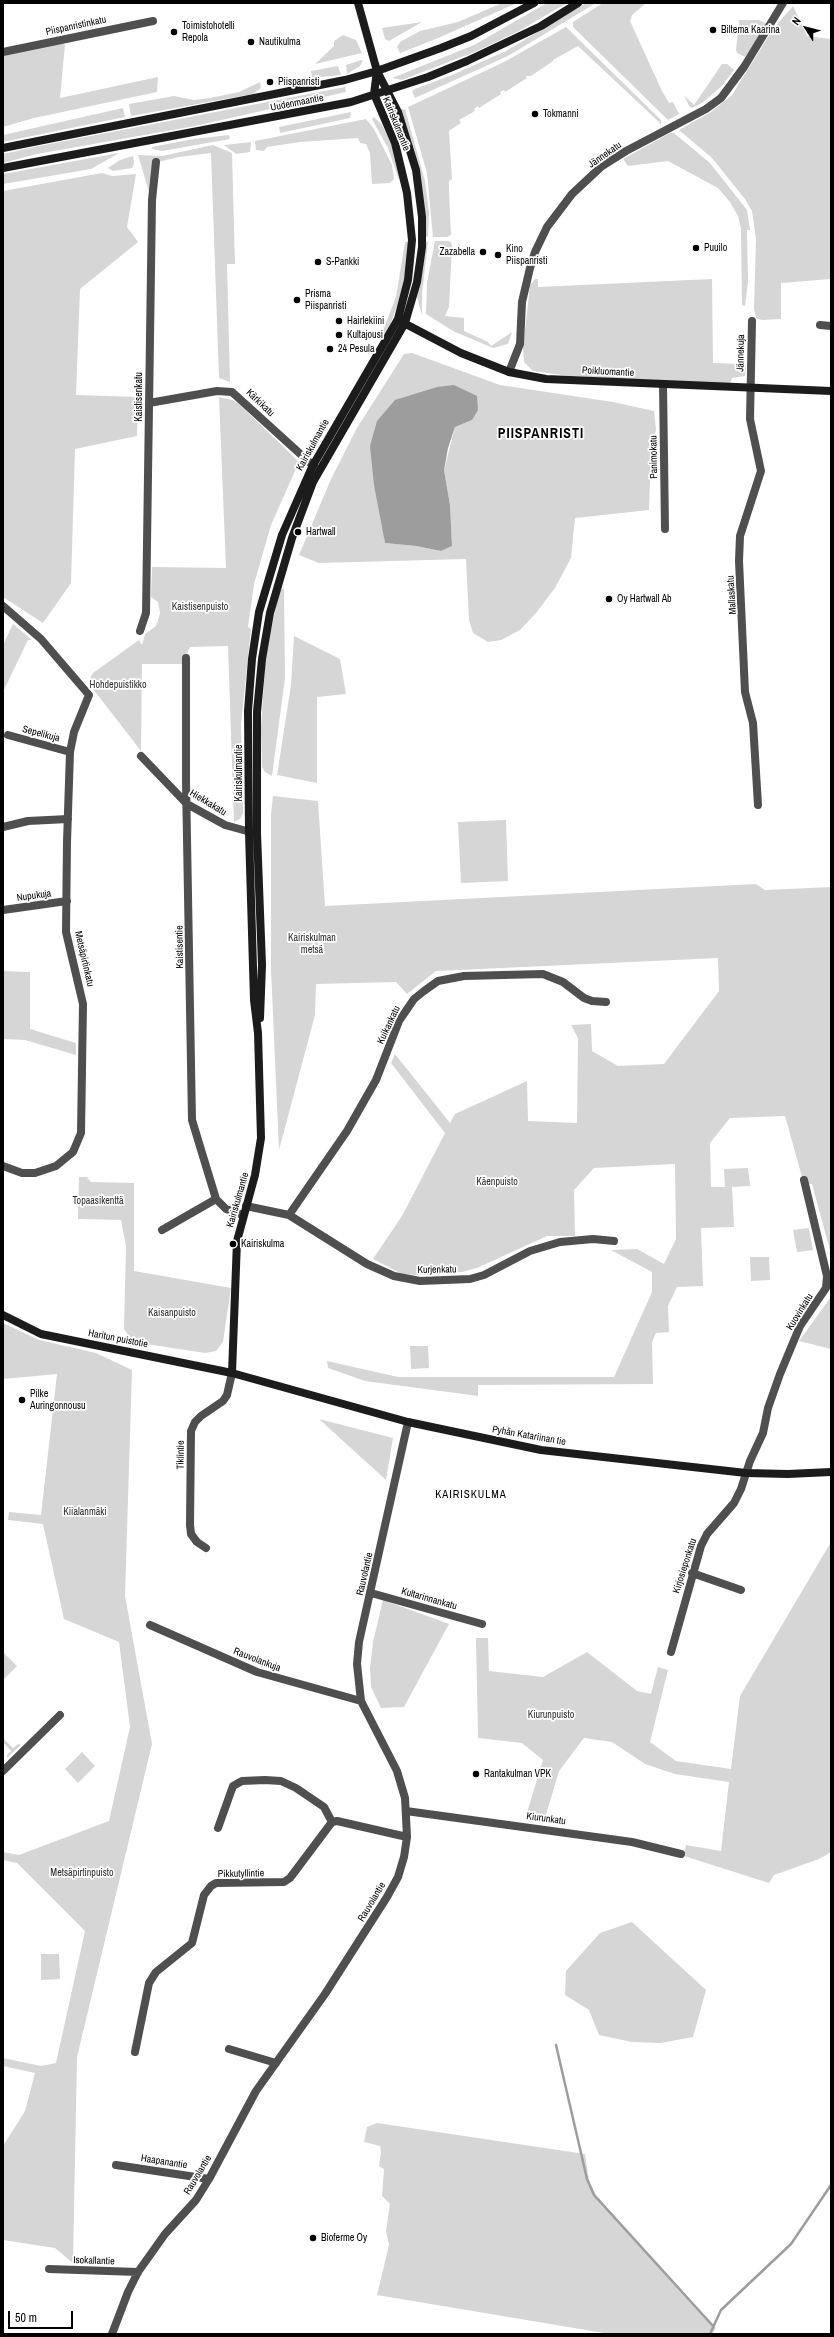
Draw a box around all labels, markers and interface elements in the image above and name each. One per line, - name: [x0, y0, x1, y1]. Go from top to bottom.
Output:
- north arrow: [786, 8, 826, 48]
- street label: Piispanristinkatu: [45, 14, 107, 38]
- text: N: [789, 14, 804, 28]
- place label: Toimistohotelli Repola: [182, 20, 235, 44]
- place label: Biltema Kaarina: [721, 24, 780, 36]
- marker: Biltema Kaarina: [708, 25, 718, 35]
- marker: Toimistohotelli Repola: [169, 27, 179, 37]
- place label: Nautikulma: [259, 36, 300, 48]
- marker: Nautikulma: [246, 37, 256, 47]
- place label: Piispanristi: [278, 76, 319, 88]
- marker: Piispanristi: [265, 77, 275, 87]
- street label: Uudenmaantie: [269, 92, 325, 114]
- street label: Kairiskulmantie: [380, 95, 412, 153]
- place label: Tokmanni: [543, 108, 579, 120]
- marker: Tokmanni: [530, 109, 540, 119]
- street label: Jännekatu: [586, 139, 624, 171]
- place label: Puuilo: [704, 242, 727, 254]
- place label: Kino Piispanristi: [506, 243, 547, 266]
- marker: Puuilo: [691, 243, 701, 253]
- place label: Zazabella: [439, 246, 475, 258]
- marker: Zazabella: [478, 247, 488, 257]
- marker: Kino Piispanristi: [493, 250, 503, 260]
- place label: S-Pankki: [326, 256, 359, 268]
- marker: S-Pankki: [313, 257, 323, 267]
- place label: Prisma Piispanristi: [305, 288, 346, 312]
- marker: Prisma Piispanristi: [292, 295, 302, 305]
- place label: Hairlekiini: [347, 315, 384, 327]
- marker: Hairlekiini: [334, 316, 344, 326]
- place label: Kultajousi: [347, 329, 383, 341]
- marker: Kultajousi: [334, 330, 344, 340]
- street label: Jännekuja: [735, 334, 747, 372]
- place label: 24 Pesula: [338, 343, 374, 355]
- marker: 24 Pesula: [325, 344, 335, 354]
- street label: Poikluomantie: [582, 365, 634, 379]
- street label: Kaistisenkatu: [133, 372, 145, 422]
- street label: Kärkikatu: [243, 387, 277, 419]
- street label: Kairiskulmantie: [294, 417, 332, 473]
- district label: PIISPANRISTI: [498, 426, 584, 442]
- street label: Panimokatu: [648, 435, 660, 479]
- place label: Hartwall: [306, 526, 336, 538]
- marker: Hartwall: [293, 527, 303, 537]
- street label: Mallaskatu: [725, 575, 739, 615]
- place label: Oy Hartwall Ab: [617, 593, 672, 605]
- marker: Oy Hartwall Ab: [604, 594, 614, 604]
- park label: Kaistisenpuisto: [172, 601, 228, 613]
- park label: Hohdepuistikko: [90, 679, 146, 691]
- street label: Sepelikuja: [21, 723, 61, 745]
- street label: Kairiskulmantie: [233, 745, 245, 801]
- street label: Hiekkakatu: [187, 787, 229, 819]
- street label: Nupukuja: [16, 888, 52, 904]
- street label: Kaistisentie: [174, 925, 186, 969]
- street label: Metsäpirtinkatu: [72, 930, 96, 988]
- park label: Kairiskulman metsä: [288, 932, 336, 956]
- street label: Kuikankatu: [375, 1004, 403, 1046]
- street label: Kairiskulmantie: [224, 1171, 252, 1229]
- park label: Käenpuisto: [476, 1176, 518, 1188]
- park label: Topaasikenttä: [72, 1195, 124, 1207]
- place label: Kairiskulma: [241, 1238, 284, 1250]
- marker: Kairiskulma: [228, 1239, 238, 1249]
- street label: Kurjenkatu: [417, 1264, 457, 1276]
- street label: Kuovinkatu: [784, 1291, 816, 1333]
- park label: Kaisanpuisto: [148, 1307, 196, 1319]
- street label: Haritun puistotie: [87, 1327, 149, 1351]
- place label: Pilke Auringonnousu: [30, 1388, 86, 1412]
- marker: Pilke Auringonnousu: [17, 1395, 27, 1405]
- street label: Pyhän Katariinan tie: [491, 1424, 567, 1448]
- street label: Tiklintie: [175, 1440, 187, 1470]
- district label: KAIRISKULMA: [435, 1488, 507, 1502]
- park label: Kiialanmäki: [63, 1506, 107, 1518]
- street label: Kirjosieponkatu: [670, 1537, 700, 1595]
- street label: Rauvolantie: [354, 1551, 376, 1597]
- street label: Kultarinnankatu: [400, 1585, 458, 1613]
- street label: Rauvolankuja: [232, 1645, 282, 1675]
- park label: Kiurunpuisto: [528, 1709, 574, 1721]
- place label: Rantakulman VPK: [484, 1768, 551, 1780]
- marker: Rantakulman VPK: [471, 1769, 481, 1779]
- street label: Kiurunkatu: [526, 1810, 566, 1828]
- park label: Metsäpirtinpuisto: [50, 1867, 114, 1879]
- street label: Pikkutyllintie: [218, 1868, 264, 1880]
- street label: Rauvolantie: [356, 1880, 388, 1924]
- street label: Haapanantie: [140, 2152, 188, 2172]
- street label: Rauvolantie: [182, 2153, 214, 2197]
- place label: Bioferme Oy: [321, 2232, 367, 2244]
- marker: Bioferme Oy: [308, 2233, 318, 2243]
- street label: Isokallantie: [73, 2254, 115, 2268]
- scale bar: [10, 2303, 75, 2329]
- text: 50 m: [15, 2310, 37, 2326]

